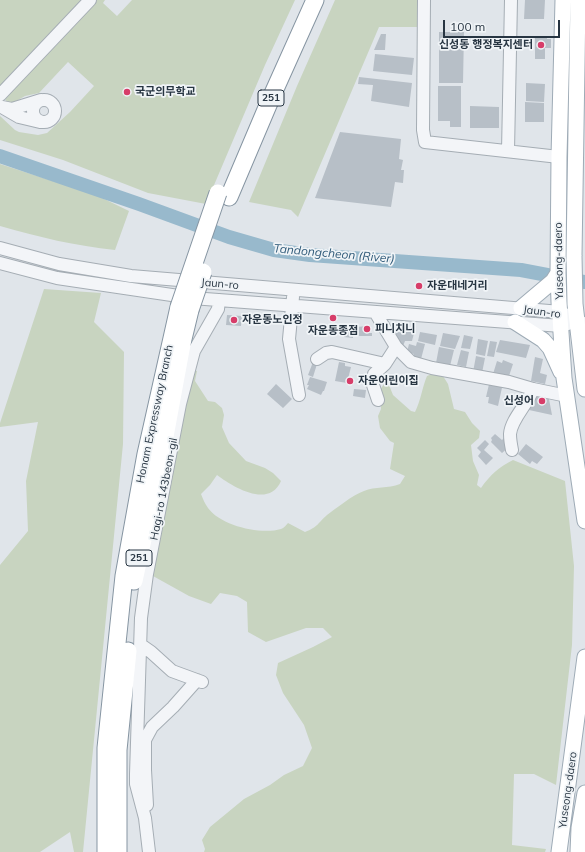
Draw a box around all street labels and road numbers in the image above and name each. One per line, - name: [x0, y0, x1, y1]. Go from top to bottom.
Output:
- road number: 251: [258, 90, 284, 106]
- street label: Yuseong-daero: [552, 222, 566, 300]
- street label: Jaun-ro: [201, 276, 239, 292]
- street label: Jaun-ro: [522, 303, 562, 321]
- street label: Honam Expressway Branch: [134, 344, 176, 484]
- street label: Hagi-ro 143beon-gil: [148, 437, 180, 541]
- road number: 251: [126, 550, 152, 566]
- street label: Yuseong-daero: [556, 751, 580, 829]

